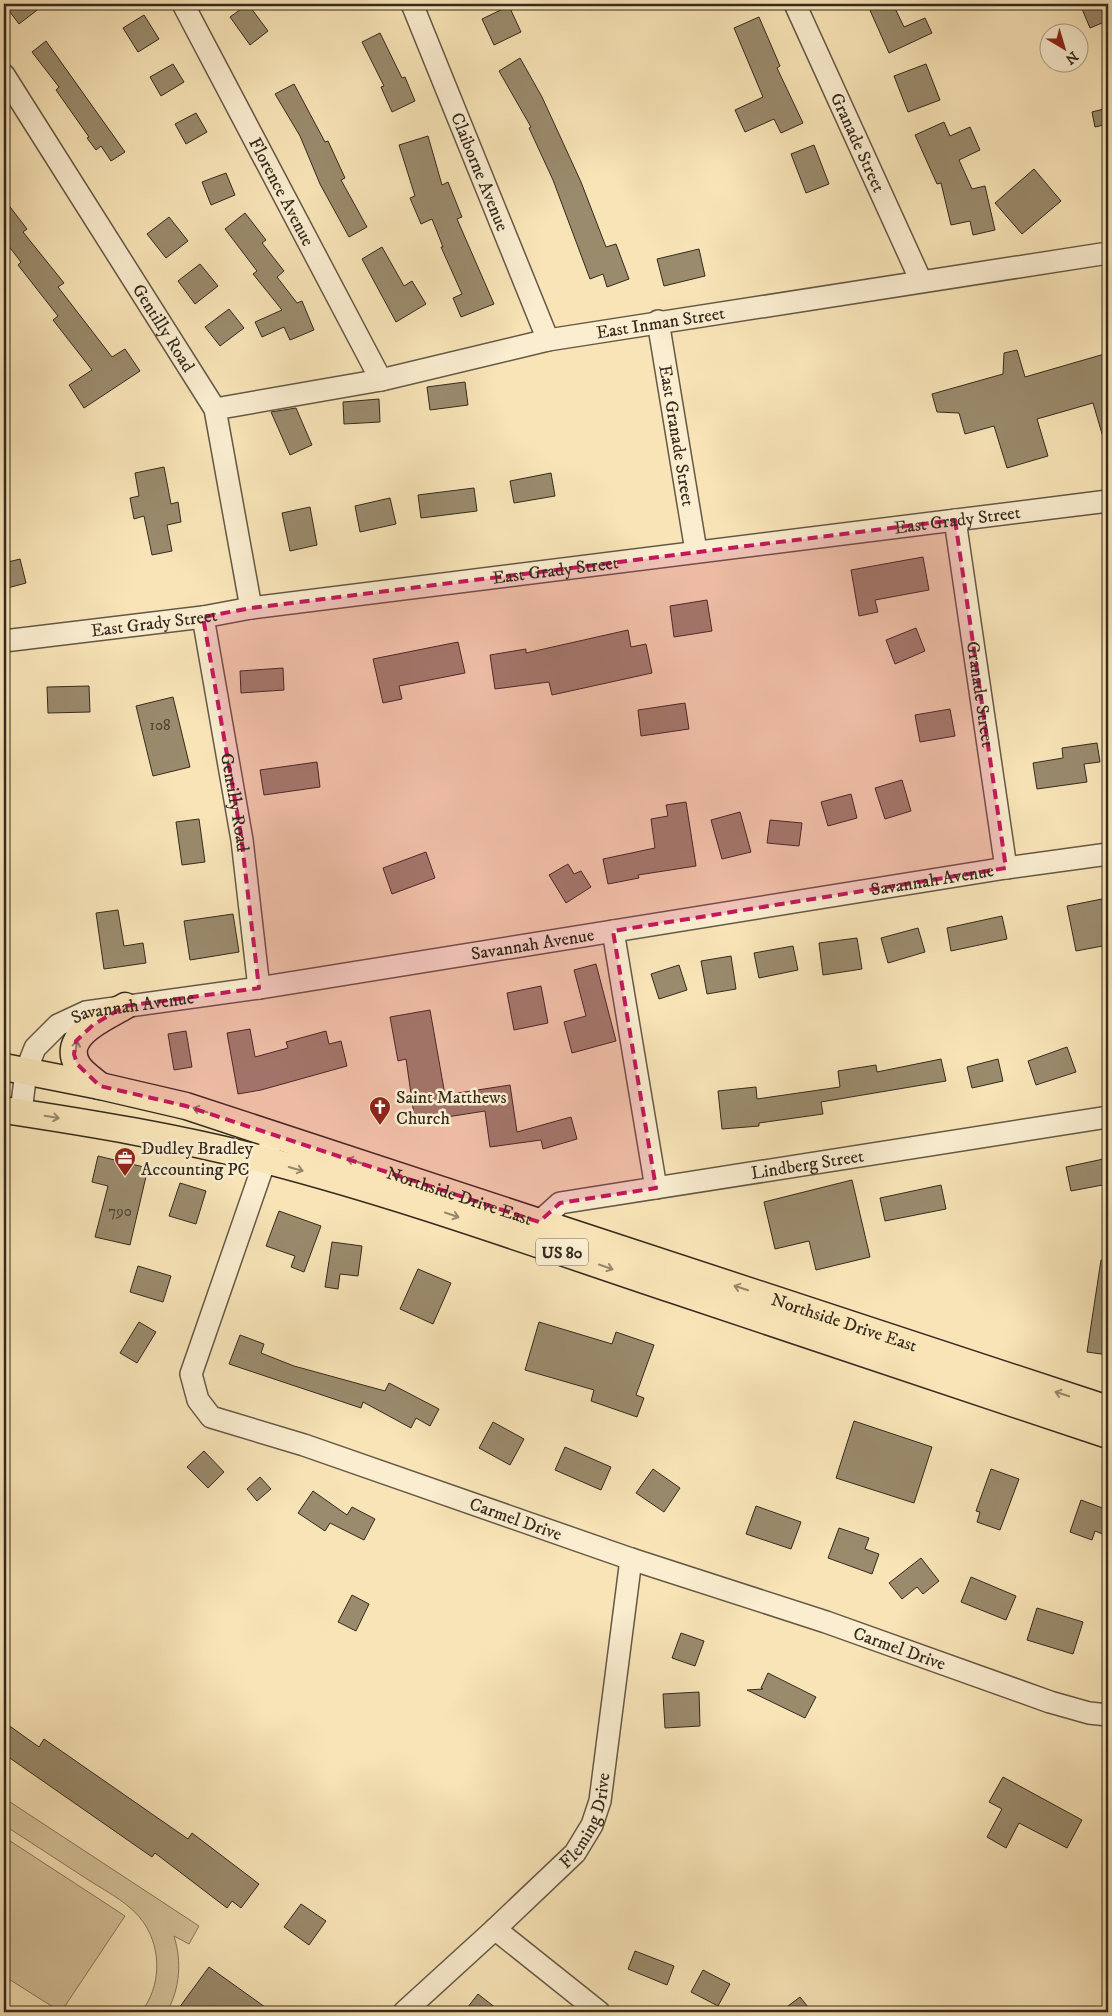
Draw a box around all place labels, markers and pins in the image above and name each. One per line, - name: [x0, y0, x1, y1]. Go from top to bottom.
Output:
- place label: Saint Matthews Church: [396, 1087, 507, 1130]
- church icon: Saint Matthews Church: [368, 1095, 392, 1126]
- place label: Dudley Bradley Accounting PC: [141, 1138, 254, 1181]
- office icon: Dudley Bradley Accounting PC: [113, 1146, 137, 1177]

